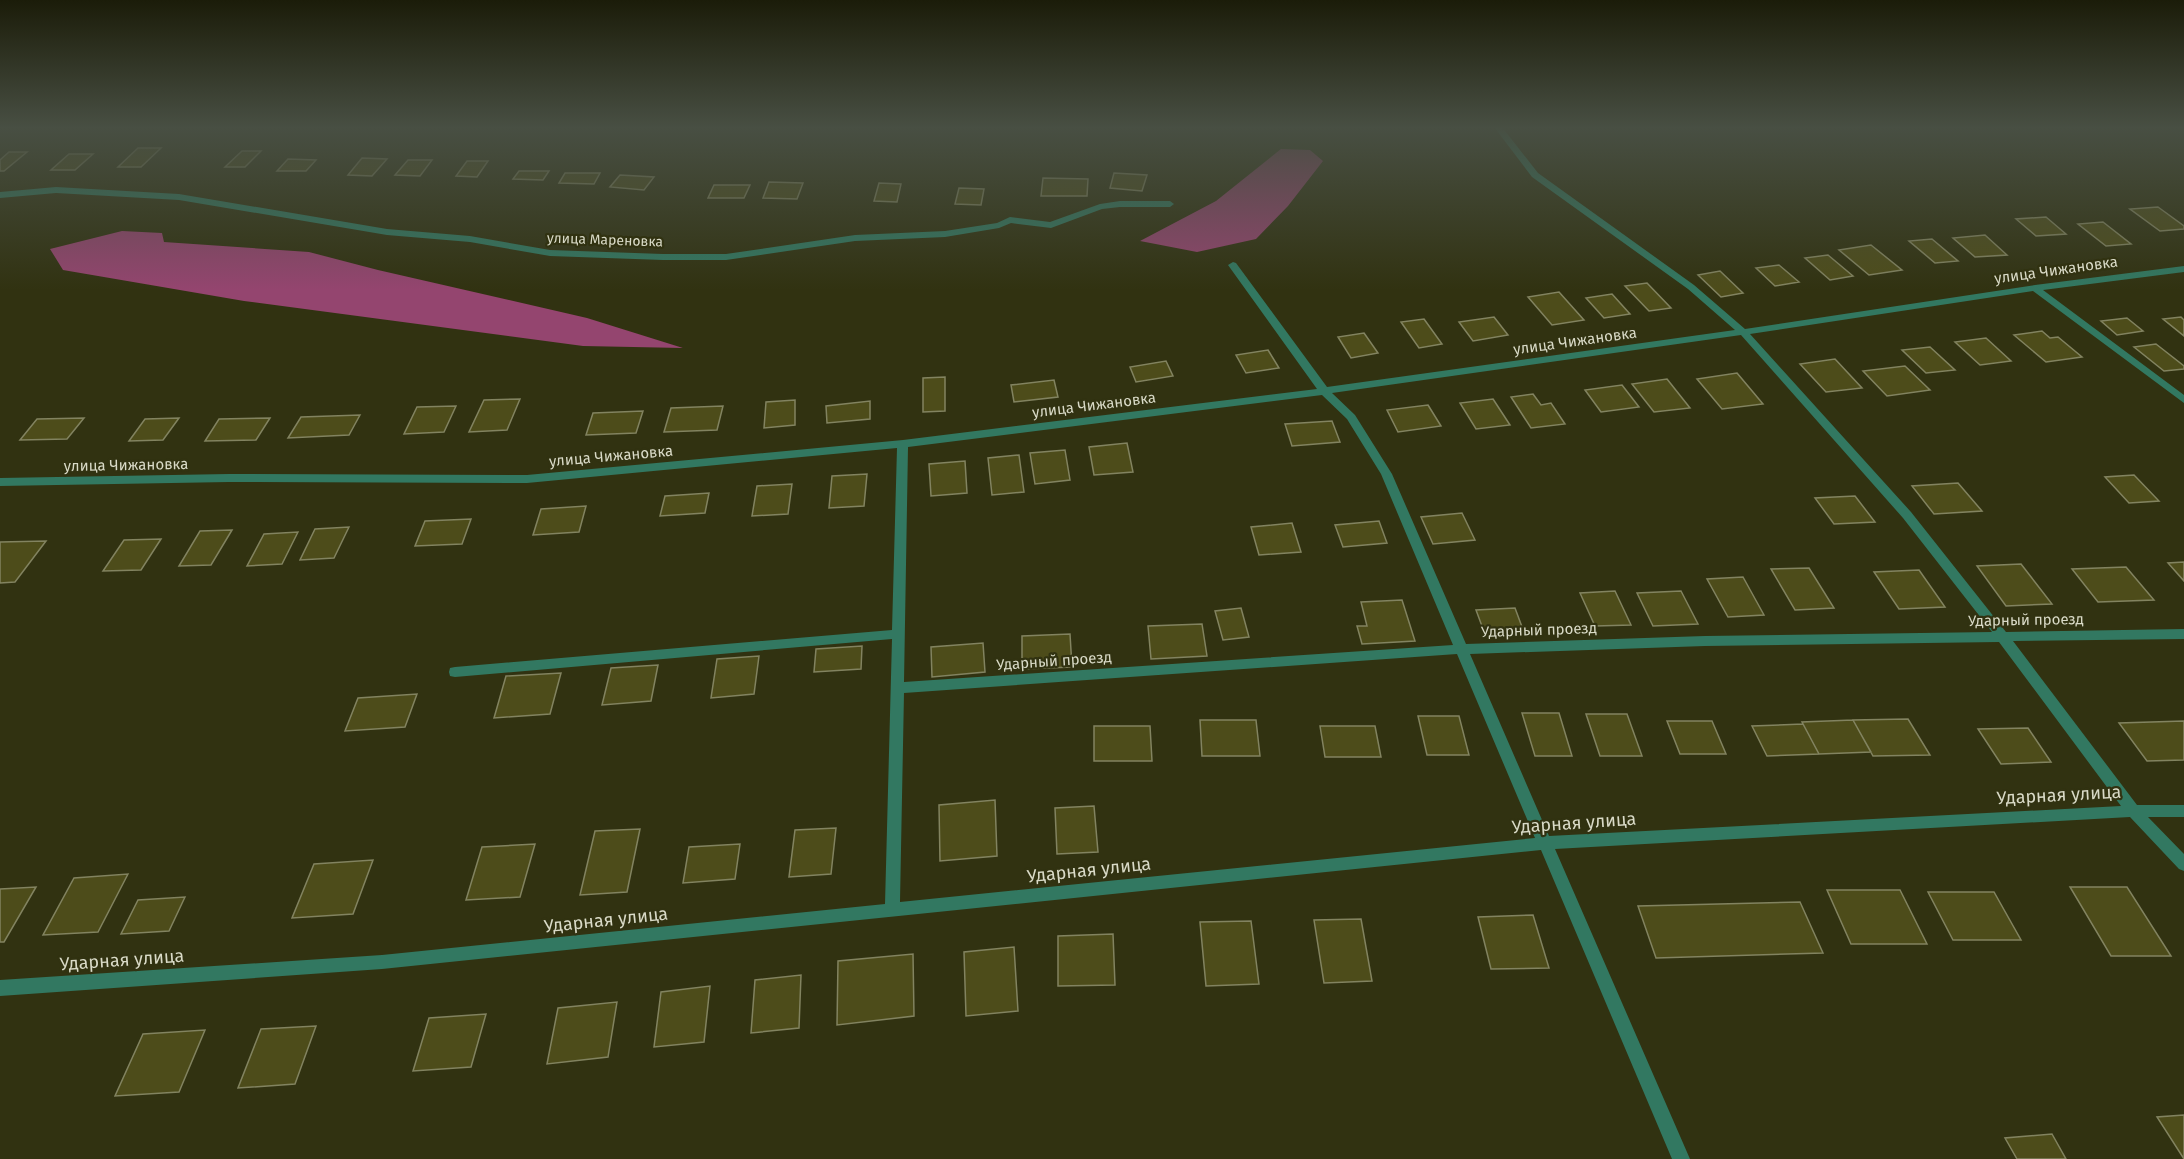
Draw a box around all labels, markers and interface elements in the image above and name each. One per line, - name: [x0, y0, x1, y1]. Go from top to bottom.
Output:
- street label: улица Мареновка: [547, 229, 663, 251]
- street label: улица Чижановка: [1993, 252, 2119, 288]
- street label: улица Чижановка: [1512, 323, 1638, 359]
- street label: улица Чижановка: [1031, 388, 1157, 422]
- street label: улица Чижановка: [548, 442, 674, 470]
- street label: улица Чижановка: [64, 455, 188, 475]
- street label: Ударный проезд: [1968, 610, 2084, 630]
- street label: Ударный проезд: [1481, 619, 1597, 641]
- street label: Ударный проезд: [996, 648, 1112, 674]
- street label: Ударная улица: [1996, 781, 2122, 809]
- street label: Ударная улица: [1511, 808, 1637, 838]
- street label: Ударная улица: [1026, 853, 1152, 887]
- street label: Ударная улица: [543, 903, 669, 937]
- street label: Ударная улица: [59, 945, 185, 975]

